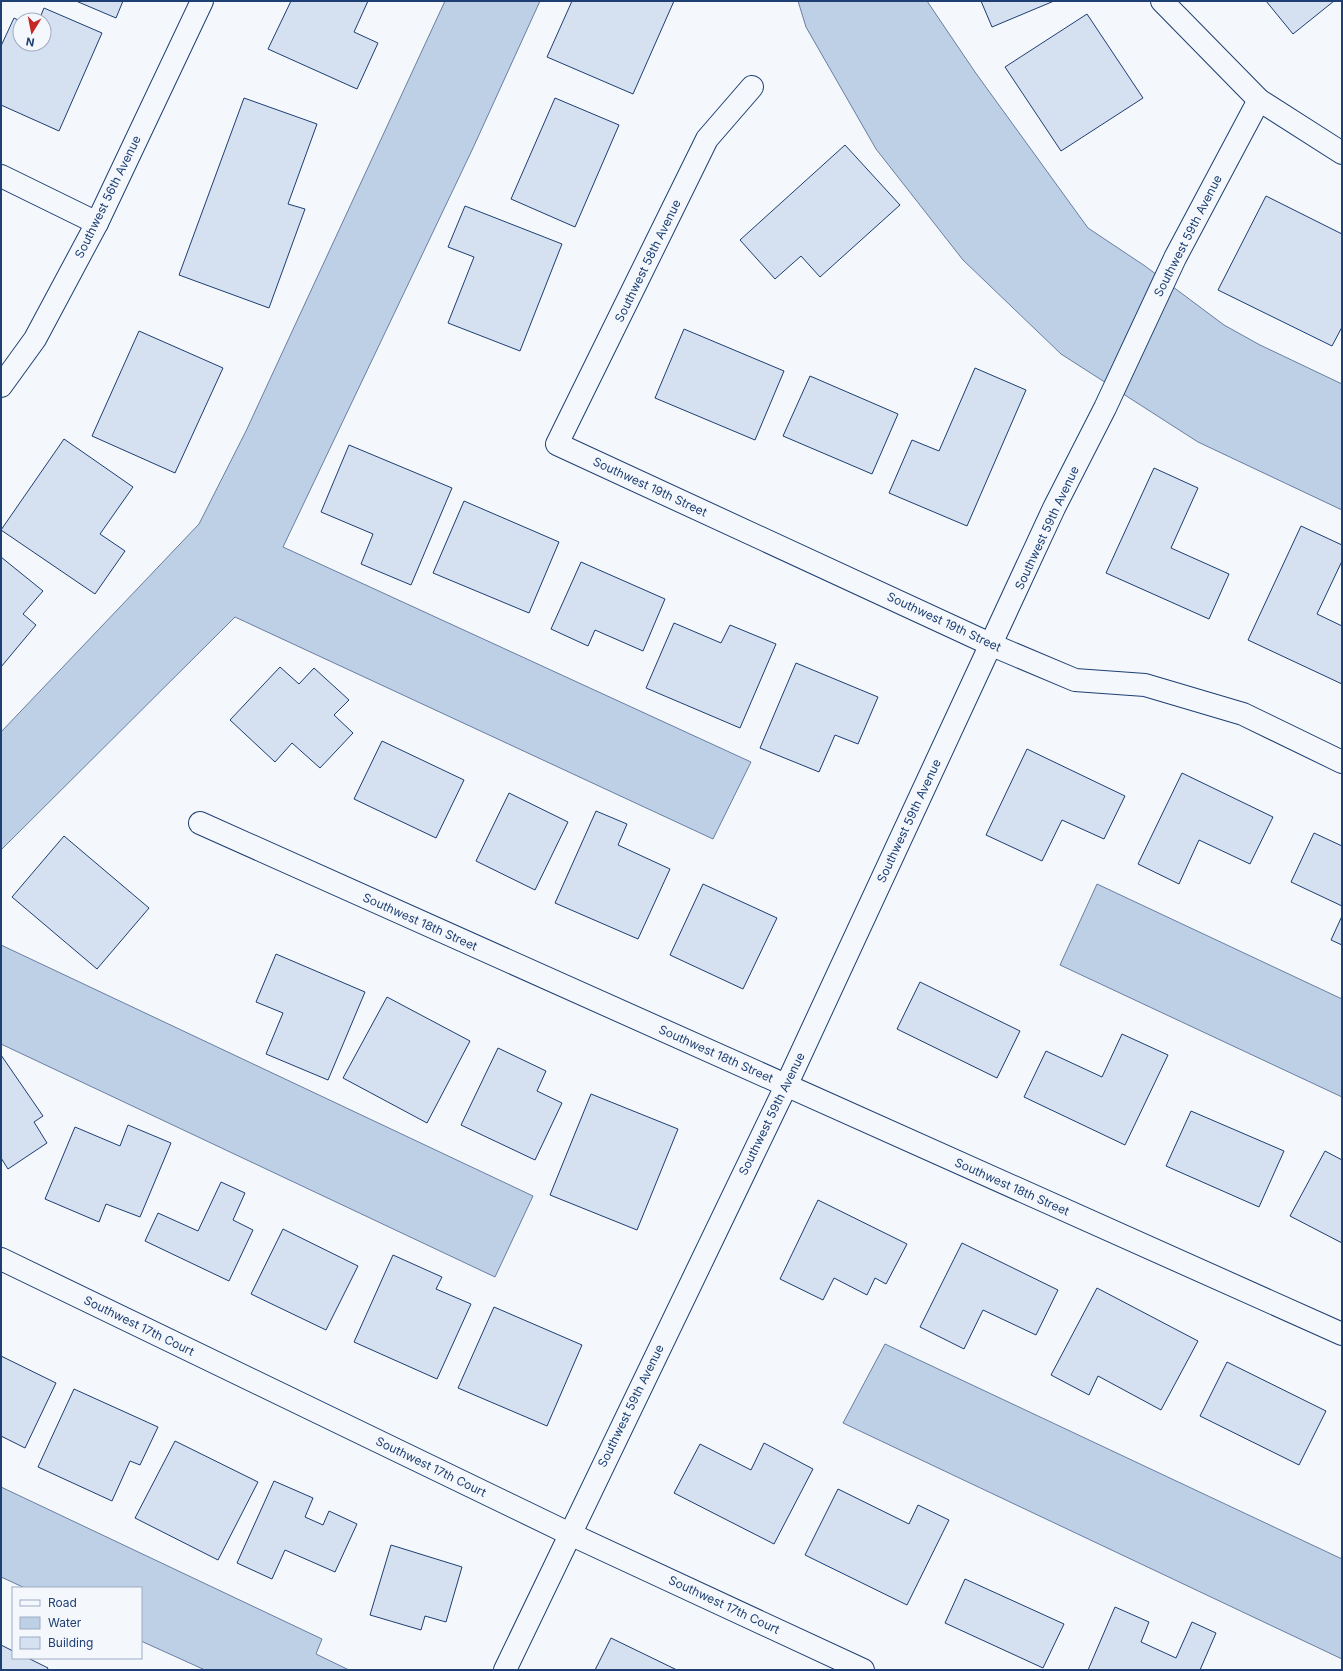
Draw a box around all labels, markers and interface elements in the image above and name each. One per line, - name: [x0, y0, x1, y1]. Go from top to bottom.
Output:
- north arrow: [12, 12, 52, 52]
- text: N: [25, 34, 36, 49]
- street label: Southwest 56th Avenue: [71, 133, 144, 261]
- street label: Southwest 59th Avenue: [1150, 172, 1225, 299]
- street label: Southwest 58th Avenue: [611, 197, 684, 325]
- street label: Southwest 19th Street: [591, 454, 710, 520]
- street label: Southwest 59th Avenue: [1011, 464, 1082, 592]
- street label: Southwest 19th Street: [885, 589, 1004, 655]
- street label: Southwest 59th Avenue: [873, 757, 944, 885]
- street label: Southwest 18th Street: [361, 890, 480, 954]
- street label: Southwest 18th Street: [657, 1022, 776, 1086]
- street label: Southwest 59th Avenue: [735, 1050, 808, 1178]
- street label: Southwest 18th Street: [953, 1155, 1072, 1219]
- street label: Southwest 17th Court: [82, 1292, 197, 1359]
- street label: Southwest 59th Avenue: [594, 1342, 667, 1470]
- street label: Southwest 17th Court: [374, 1433, 489, 1500]
- street label: Southwest 17th Court: [666, 1572, 782, 1637]
- legend: [12, 1587, 142, 1659]
- text: Road: [48, 1595, 77, 1610]
- text: Water: [48, 1615, 82, 1630]
- text: Building: [48, 1635, 93, 1650]

